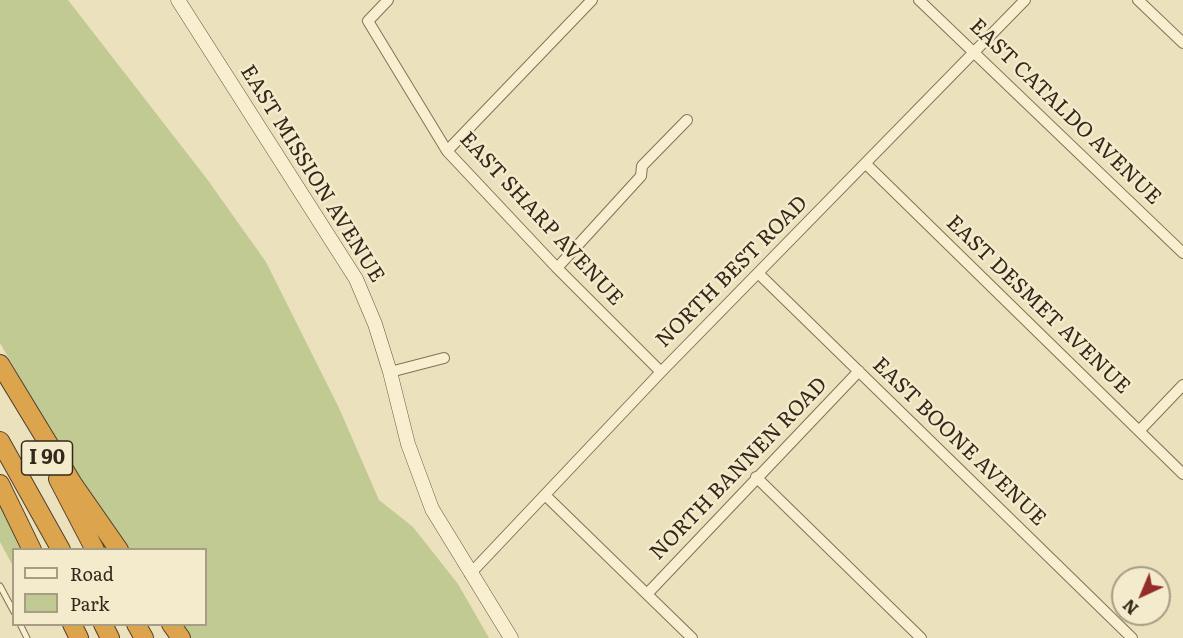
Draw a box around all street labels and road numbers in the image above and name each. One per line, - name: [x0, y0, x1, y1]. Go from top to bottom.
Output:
- street label: EAST CATALDO AVENUE: [964, 14, 1166, 210]
- street label: EAST MISSION AVENUE: [235, 61, 389, 287]
- street label: EAST SHARP AVENUE: [454, 127, 628, 311]
- street label: NORTH BEST ROAD: [651, 191, 813, 353]
- street label: EAST DESMET AVENUE: [941, 211, 1135, 399]
- street label: EAST BOONE AVENUE: [867, 353, 1051, 531]
- street label: NORTH BANNEN ROAD: [645, 372, 833, 566]
- road number: I 90: [22, 441, 72, 475]

